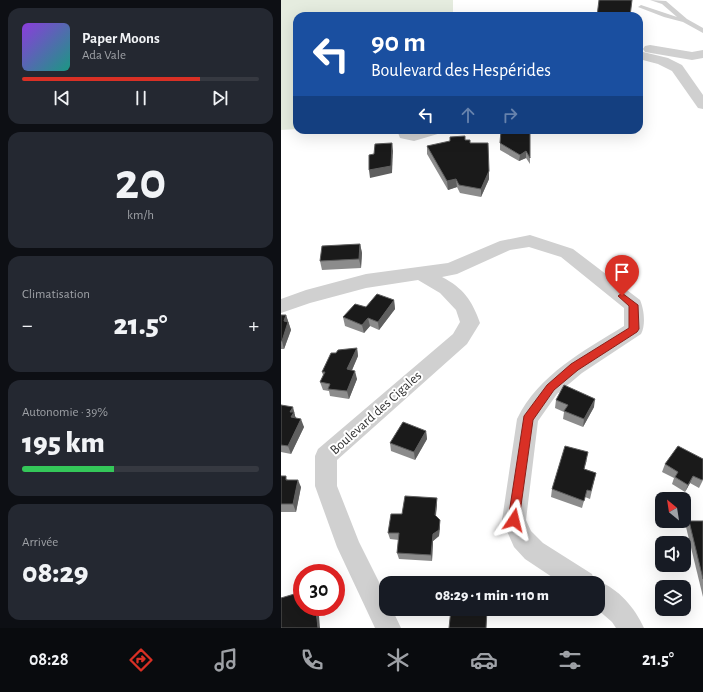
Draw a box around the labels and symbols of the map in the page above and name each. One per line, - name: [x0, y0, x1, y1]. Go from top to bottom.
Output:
- pin: [605, 255, 639, 296]
- street label: Boulevard des Cigales: [328, 368, 424, 458]
- north arrow: [655, 492, 691, 528]
- position arrow: [493, 499, 535, 541]
- speed limit sign: 30: [293, 564, 345, 616]

